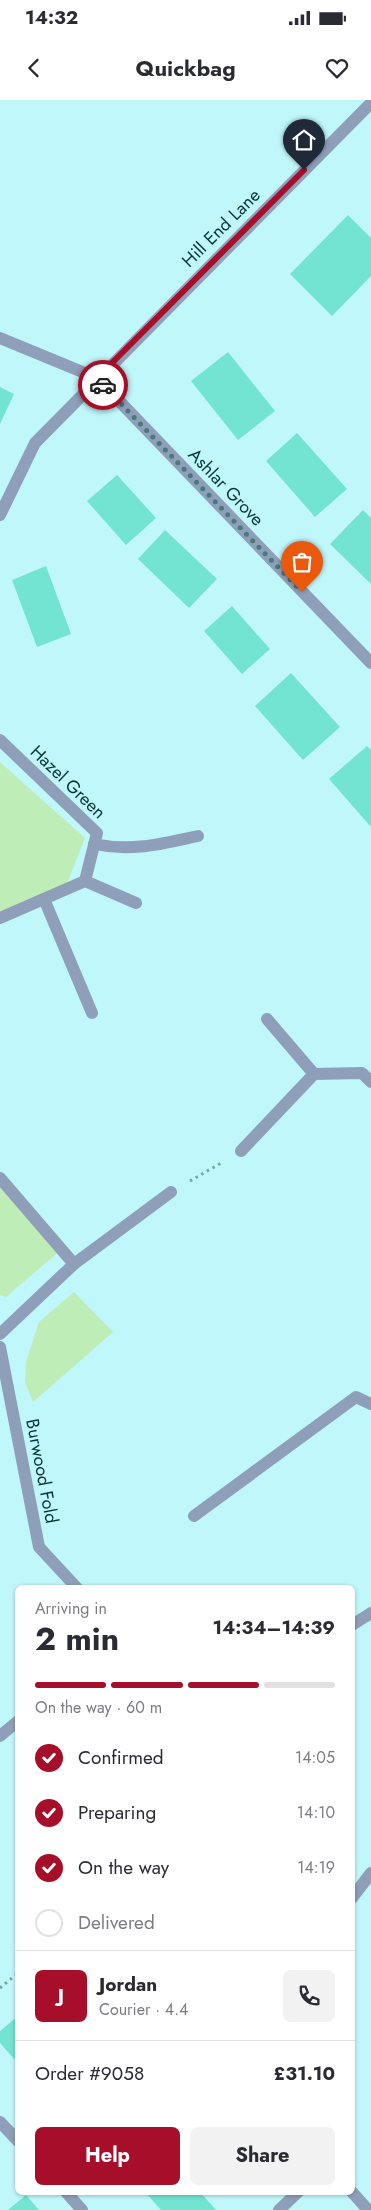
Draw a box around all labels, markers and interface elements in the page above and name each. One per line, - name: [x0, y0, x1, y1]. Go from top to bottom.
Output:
- text: 14:32: [25, 4, 78, 31]
- text: Quickbag: [135, 52, 236, 84]
- icon: back: [20, 54, 48, 82]
- icon: heart: [323, 54, 351, 82]
- pin: [283, 119, 325, 170]
- icon: home: [290, 126, 318, 154]
- street label: Hill End Lane: [176, 183, 266, 273]
- courier: [78, 360, 128, 410]
- icon: car: [89, 371, 117, 399]
- street label: Ashlar Grove: [182, 442, 270, 532]
- pin: [281, 541, 323, 592]
- icon: bag: [288, 548, 316, 576]
- street label: Hazel Green: [24, 739, 112, 825]
- street label: Burwood Fold: [19, 1416, 65, 1526]
- text: Arriving in: [35, 1597, 107, 1620]
- text: 14:34–14:39: [212, 1614, 335, 1641]
- text: 2 min: [35, 1616, 119, 1662]
- text: On the way · 60 m: [35, 1696, 162, 1719]
- icon: check: [35, 1744, 63, 1772]
- text: Confirmed: [78, 1744, 164, 1771]
- text: 14:05: [295, 1746, 335, 1769]
- icon: check: [35, 1799, 63, 1827]
- text: Preparing: [78, 1799, 156, 1826]
- text: 14:10: [297, 1801, 335, 1824]
- icon: check: [35, 1854, 63, 1882]
- text: On the way: [78, 1854, 169, 1881]
- text: 14:19: [297, 1856, 335, 1879]
- text: Delivered: [78, 1909, 155, 1936]
- button: phone: [283, 1970, 335, 2022]
- text: Jordan: [99, 1971, 157, 1998]
- text: J: [58, 1982, 64, 2009]
- text: Courier · 4.4: [99, 1998, 188, 2021]
- text: Order #9058: [35, 2060, 144, 2087]
- text: £31.10: [274, 2060, 335, 2087]
- button: Help: [35, 2127, 180, 2185]
- button: Share: [190, 2127, 335, 2185]

